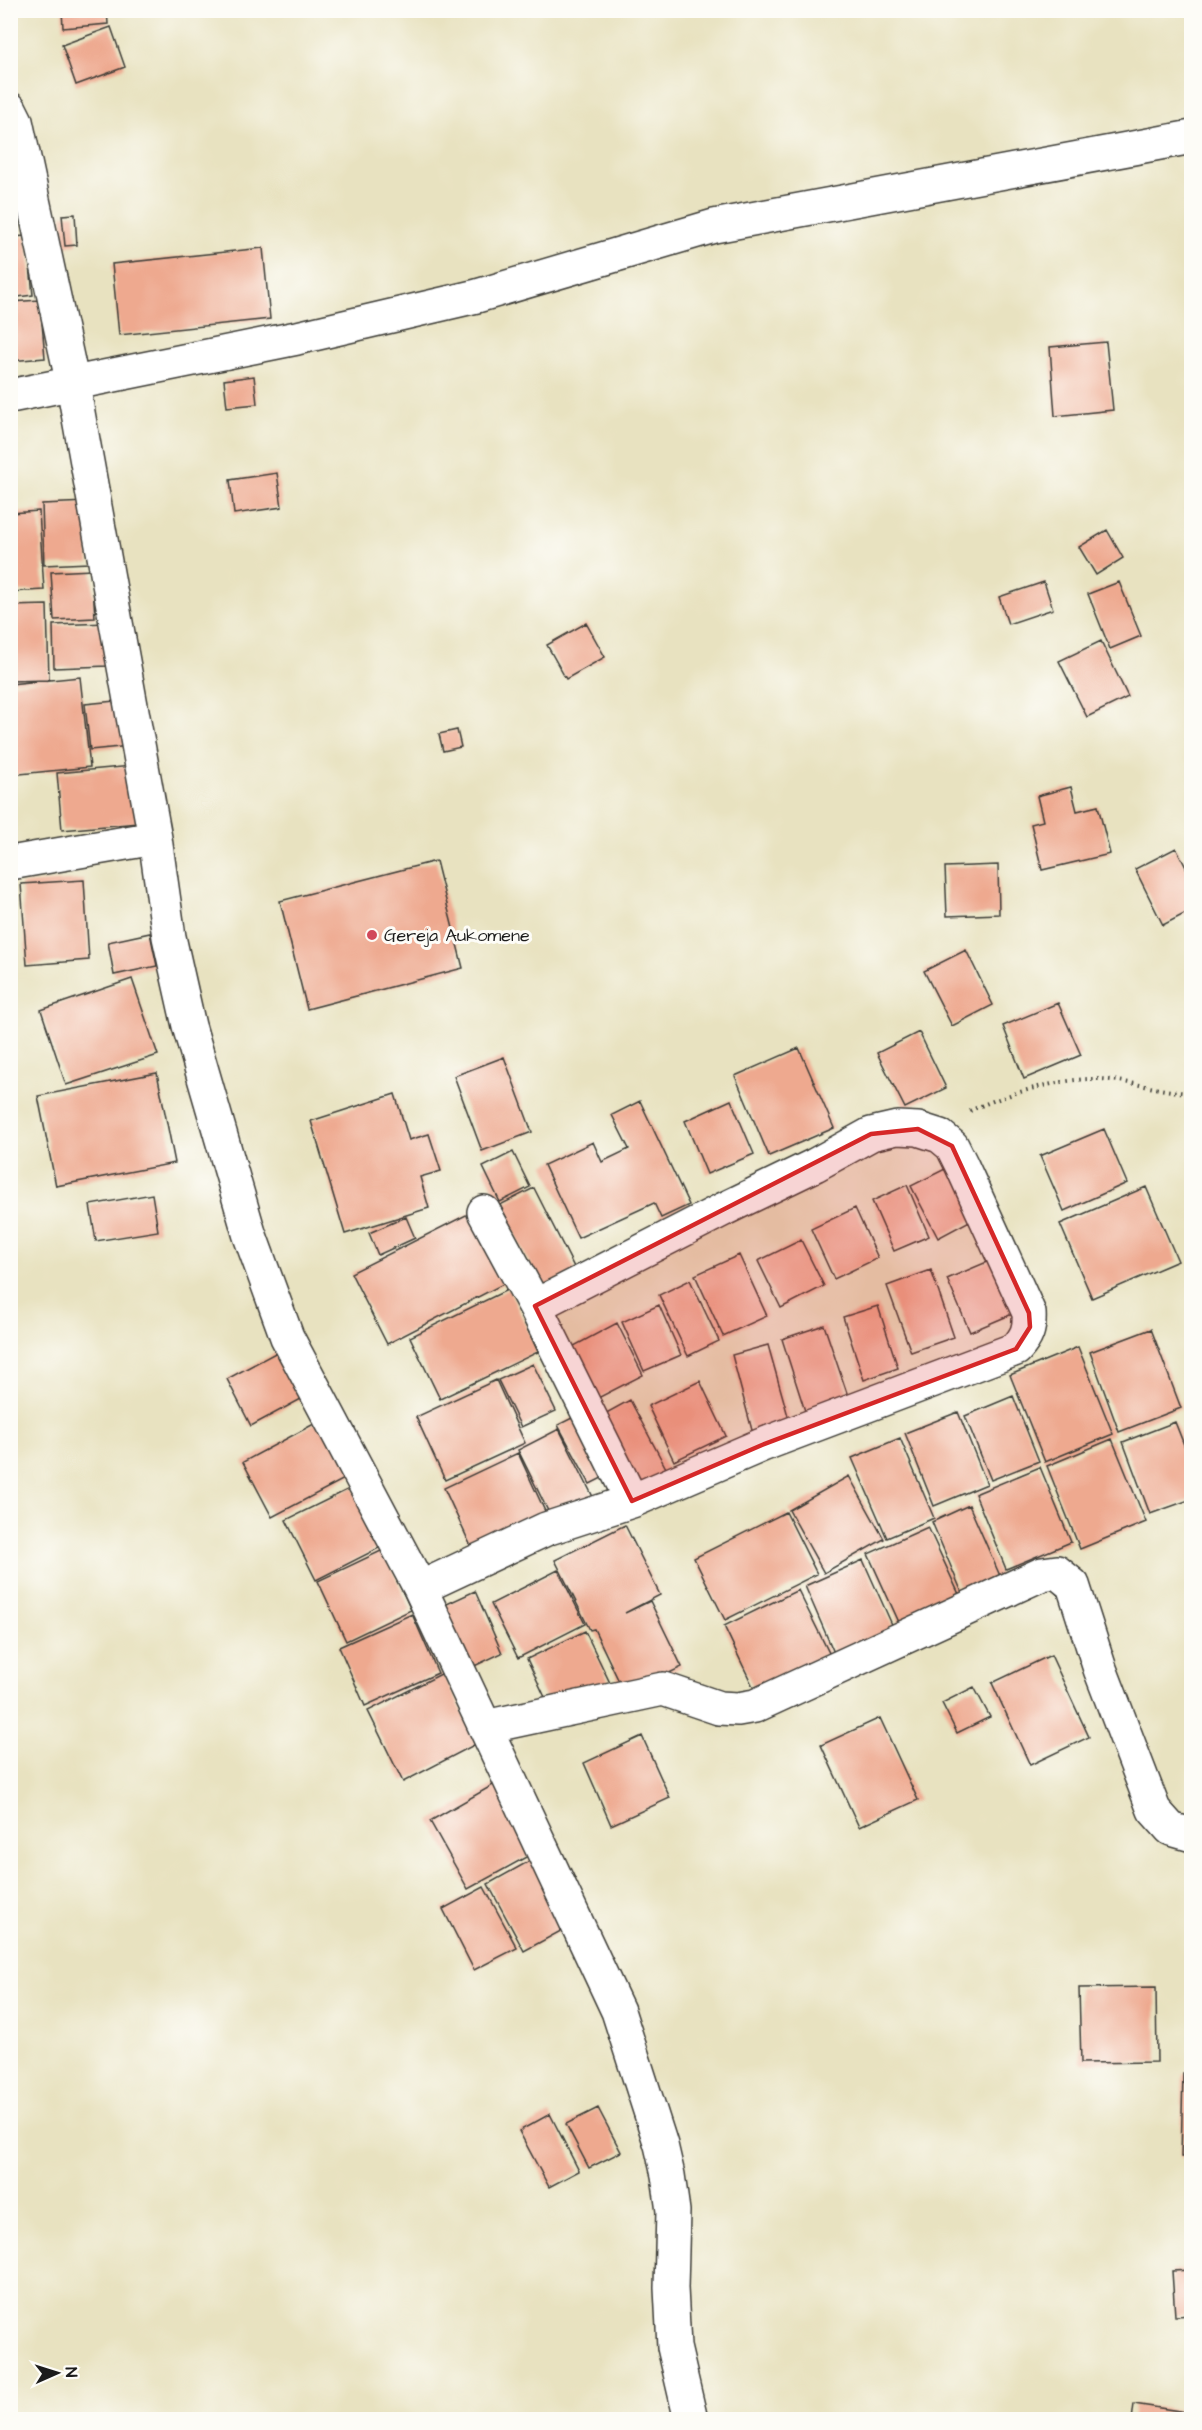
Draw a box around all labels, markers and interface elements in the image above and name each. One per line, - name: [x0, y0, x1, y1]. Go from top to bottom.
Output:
- place label: Gereja Aukomene: [384, 923, 530, 948]
- marker: Gereja Aukomene: [365, 928, 379, 942]
- north arrow: [27, 2343, 87, 2403]
- text: N: [60, 2367, 82, 2378]

